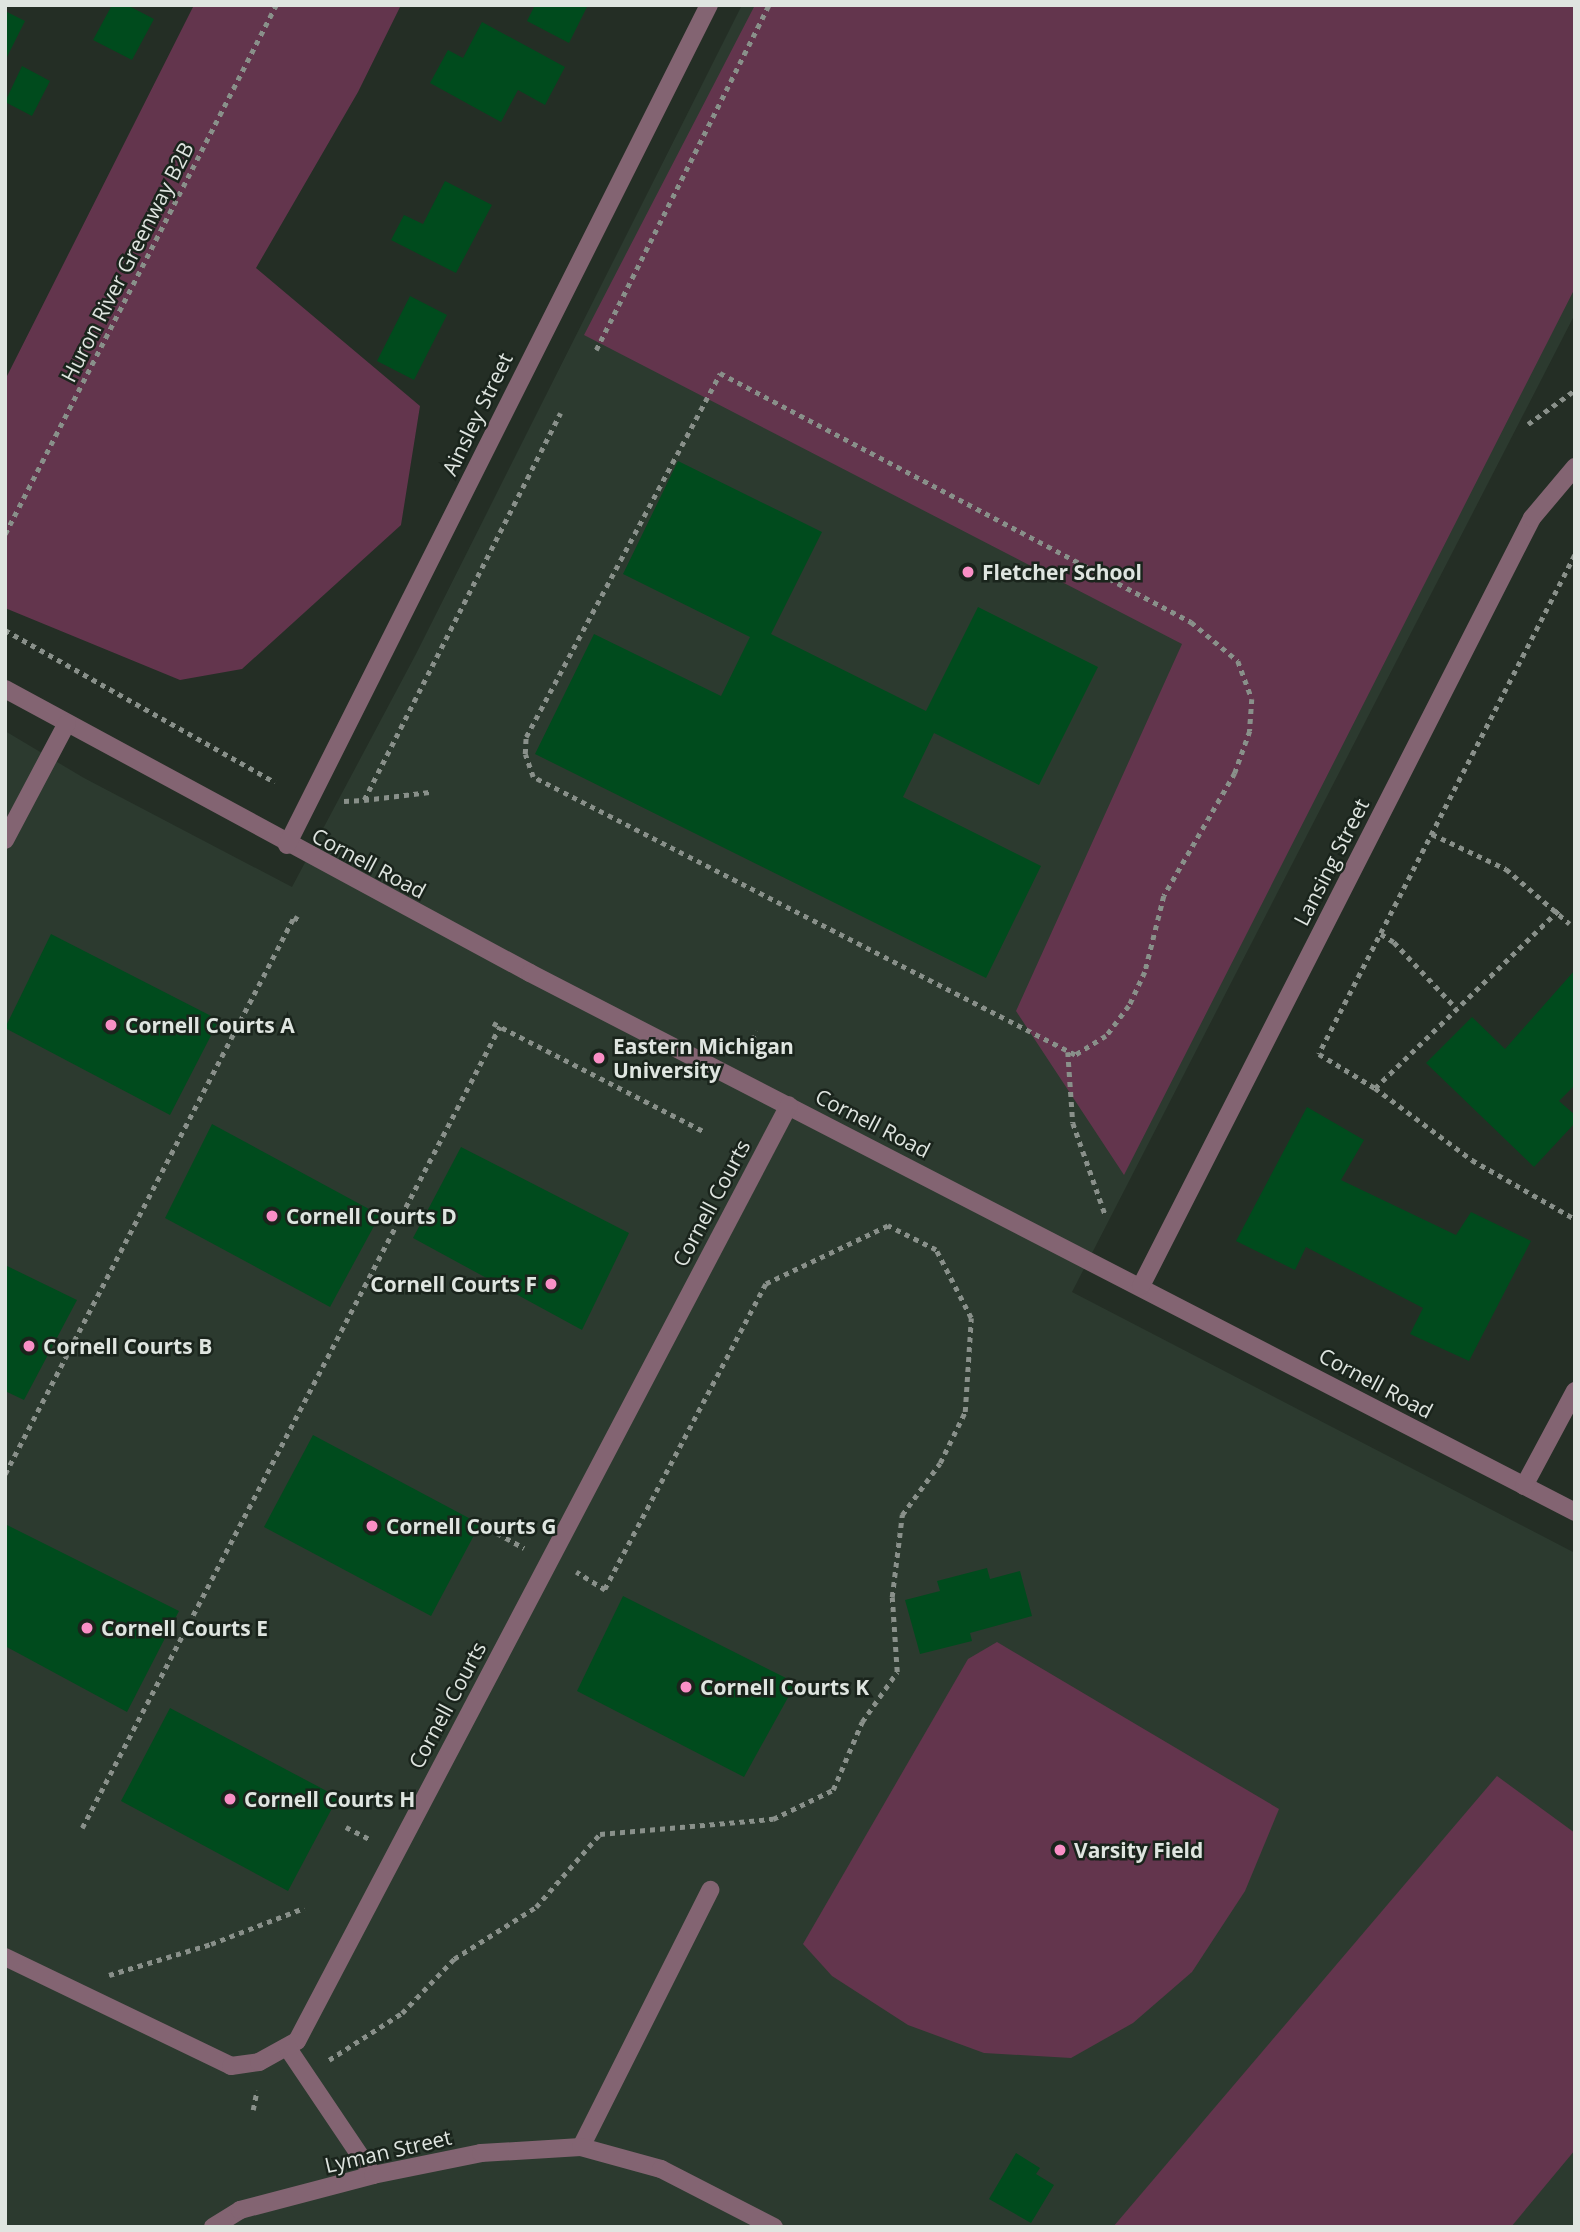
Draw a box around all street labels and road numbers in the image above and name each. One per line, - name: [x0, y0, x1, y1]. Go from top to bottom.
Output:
- street label: Huron River Greenway B2B: [55, 138, 199, 386]
- street label: Ainsley Street: [436, 349, 518, 479]
- street label: Lansing Street: [1288, 794, 1374, 930]
- street label: Cornell Road: [308, 822, 430, 904]
- street label: Cornell Road: [811, 1083, 935, 1163]
- street label: Cornell Courts: [667, 1135, 755, 1271]
- street label: Cornell Road: [1315, 1342, 1437, 1424]
- street label: Cornell Courts: [403, 1637, 491, 1773]
- street label: Lyman Street: [322, 2124, 454, 2178]

